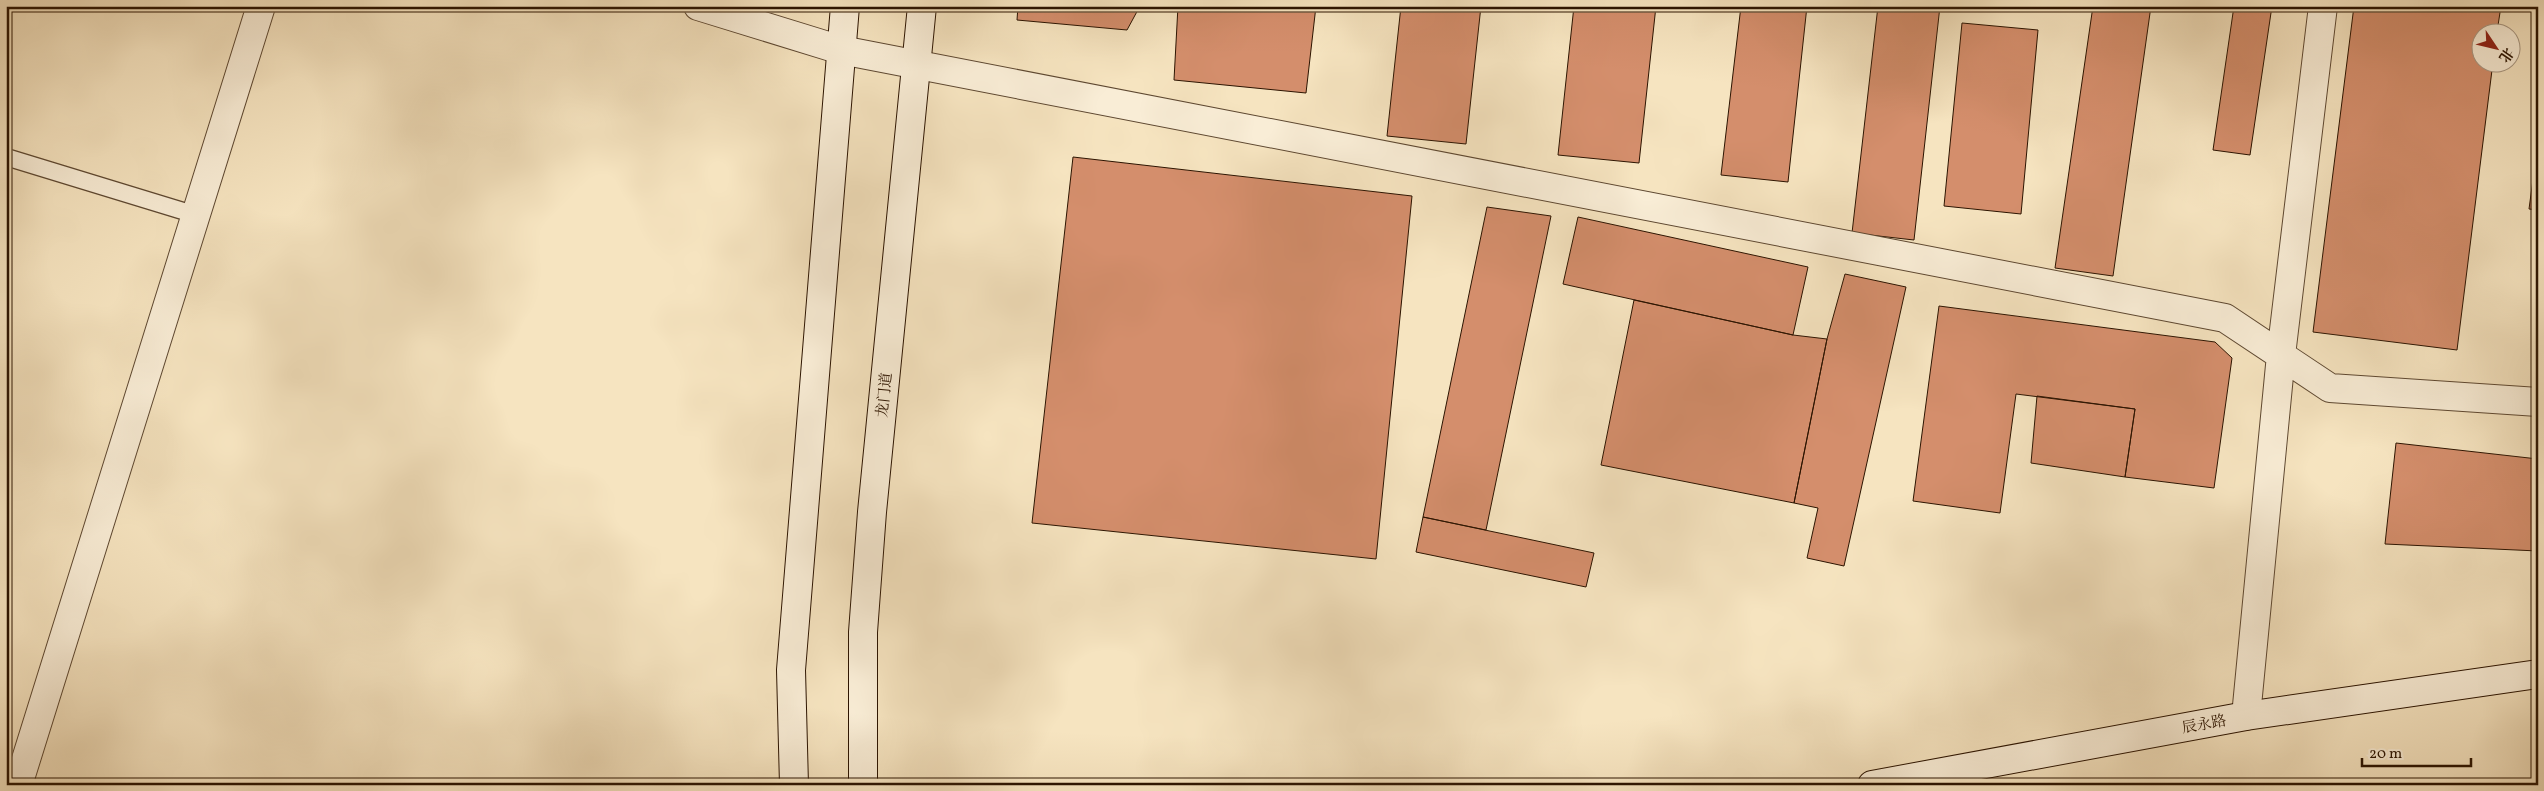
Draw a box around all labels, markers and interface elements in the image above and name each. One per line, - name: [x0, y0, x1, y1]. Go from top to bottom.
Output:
- north arrow: [2472, 22, 2522, 72]
- text: 北: [2494, 43, 2517, 66]
- street label: 龙门道: [873, 372, 898, 419]
- street label: 辰永路: [2180, 711, 2228, 740]
- scale bar: [2362, 736, 2470, 768]
- text: 20 m: [2369, 744, 2402, 765]

